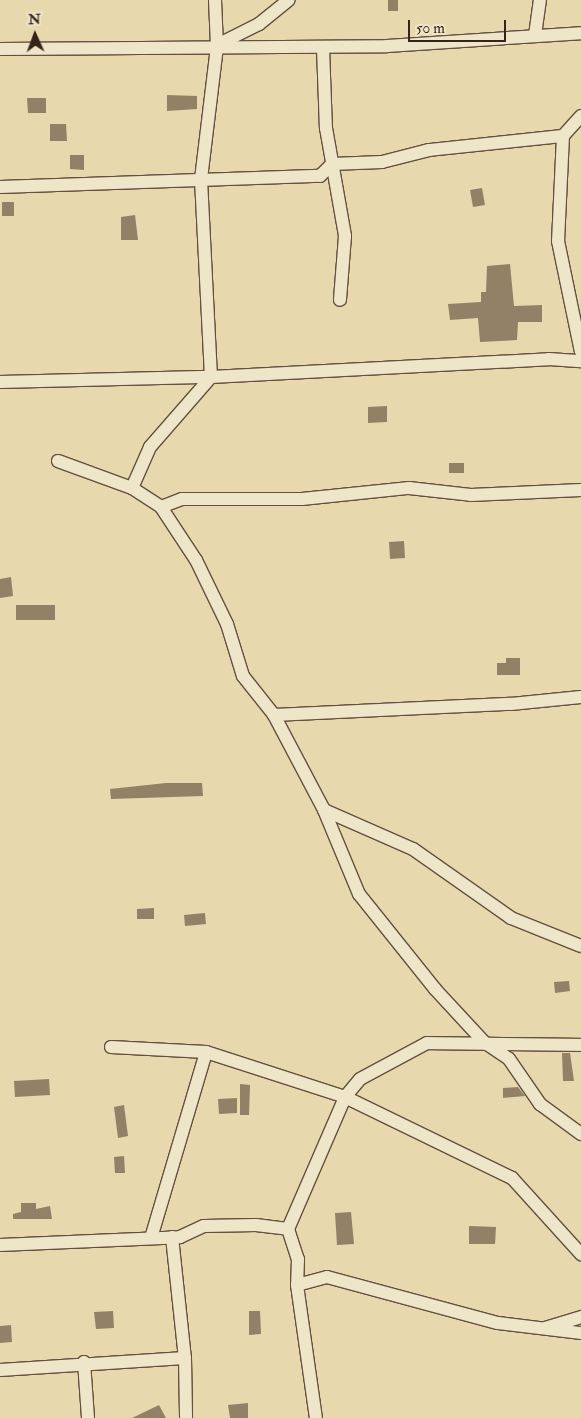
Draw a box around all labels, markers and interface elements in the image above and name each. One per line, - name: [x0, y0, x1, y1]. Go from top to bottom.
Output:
- north arrow: [10, 10, 60, 60]
- scale bar: [411, 10, 508, 42]
- text: N: [28, 11, 41, 28]
- text: 50 m: [416, 19, 445, 38]

